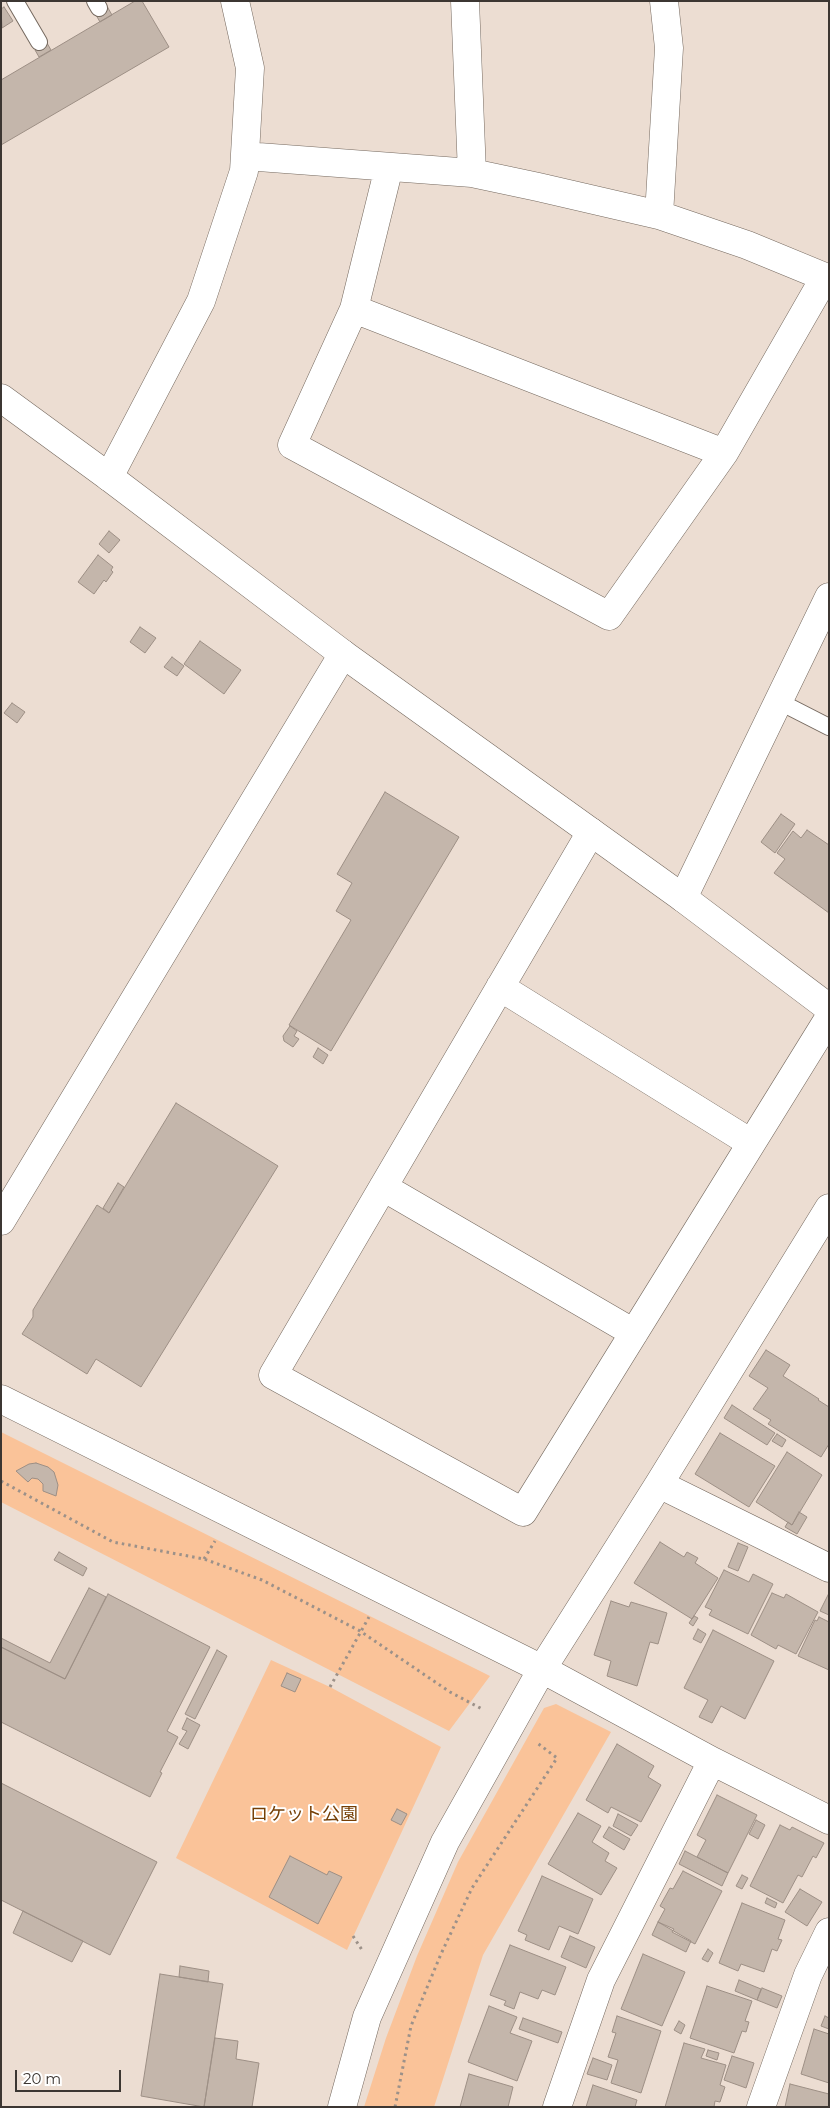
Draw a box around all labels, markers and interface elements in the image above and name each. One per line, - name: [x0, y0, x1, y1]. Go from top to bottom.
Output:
- park label: ロケット公園: [250, 1804, 358, 1826]
- scale bar: [18, 2060, 124, 2092]
- text: 20 m: [23, 2069, 61, 2088]

